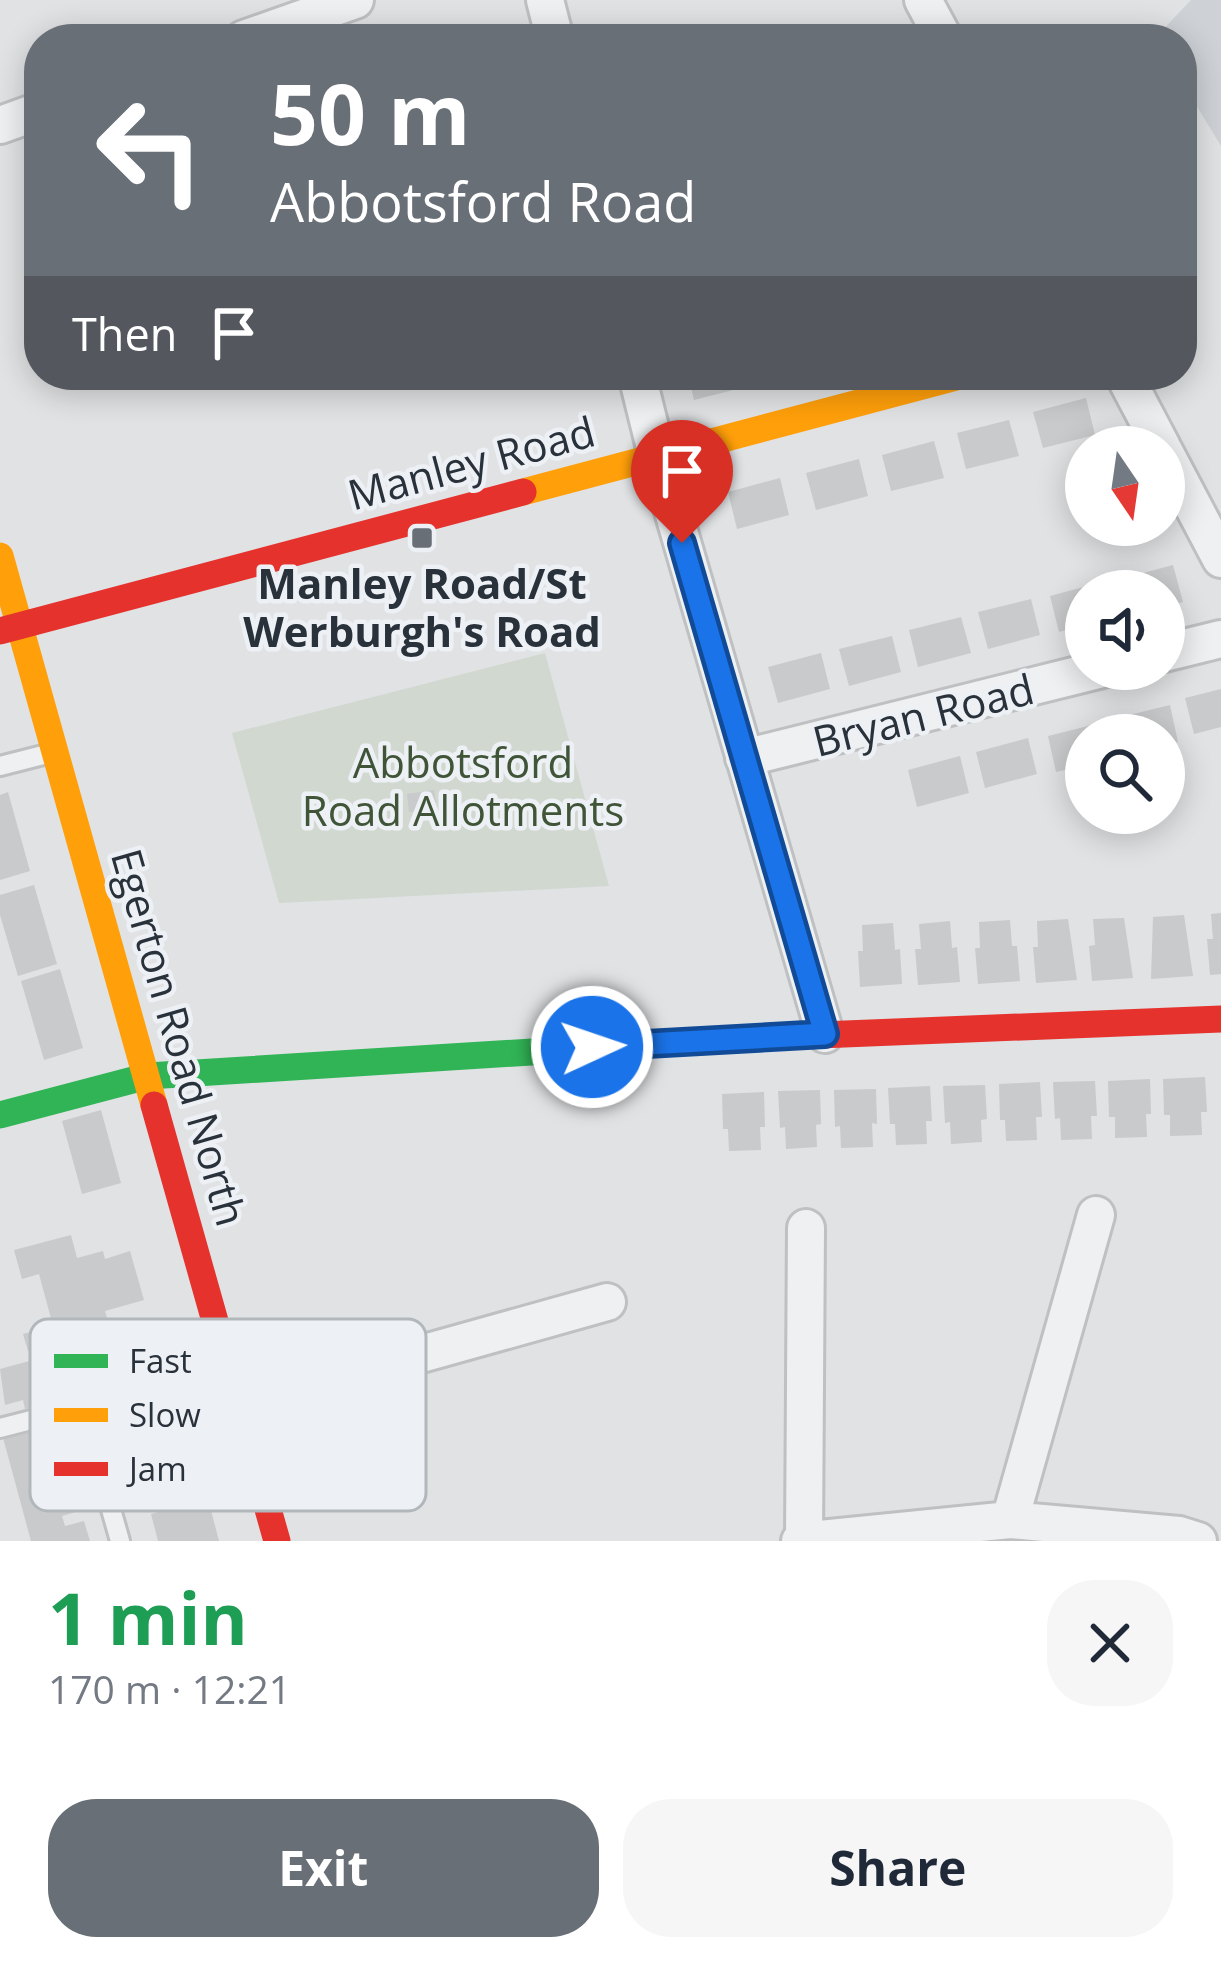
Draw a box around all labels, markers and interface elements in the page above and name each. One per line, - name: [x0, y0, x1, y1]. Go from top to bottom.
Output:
- text: 50 m: [270, 55, 470, 170]
- icon: left: [72, 72, 228, 228]
- text: Abbotsford Road: [270, 164, 696, 238]
- icon: arrive: [201, 300, 267, 366]
- text: Then: [72, 303, 177, 364]
- street label: Manley Road: [341, 402, 601, 522]
- pin: [631, 420, 733, 543]
- north arrow: [1065, 426, 1185, 546]
- map controls: [1065, 426, 1185, 834]
- icon: arrive: [649, 438, 715, 504]
- marker: Manley Road/St Werburgh's Road: [409, 525, 435, 551]
- place label: Manley Road/St Werburgh's Road: [243, 554, 601, 659]
- button: sound: [1065, 570, 1185, 690]
- street label: Bryan Road: [807, 659, 1039, 769]
- button: search: [1065, 714, 1185, 834]
- park label: Abbotsford Road Allotments: [302, 733, 624, 838]
- street label: Egerton Road North: [99, 842, 261, 1232]
- position arrow: [529, 984, 655, 1110]
- legend: [30, 1319, 426, 1511]
- text: Fast: [129, 1338, 192, 1383]
- text: Slow: [129, 1392, 201, 1437]
- text: Jam: [126, 1446, 187, 1491]
- text: 1 min: [48, 1568, 248, 1666]
- button: close: [1047, 1580, 1173, 1706]
- text: 170 m · 12:21: [48, 1662, 291, 1715]
- button: Exit: [48, 1799, 599, 1937]
- button: Share: [623, 1799, 1173, 1937]

